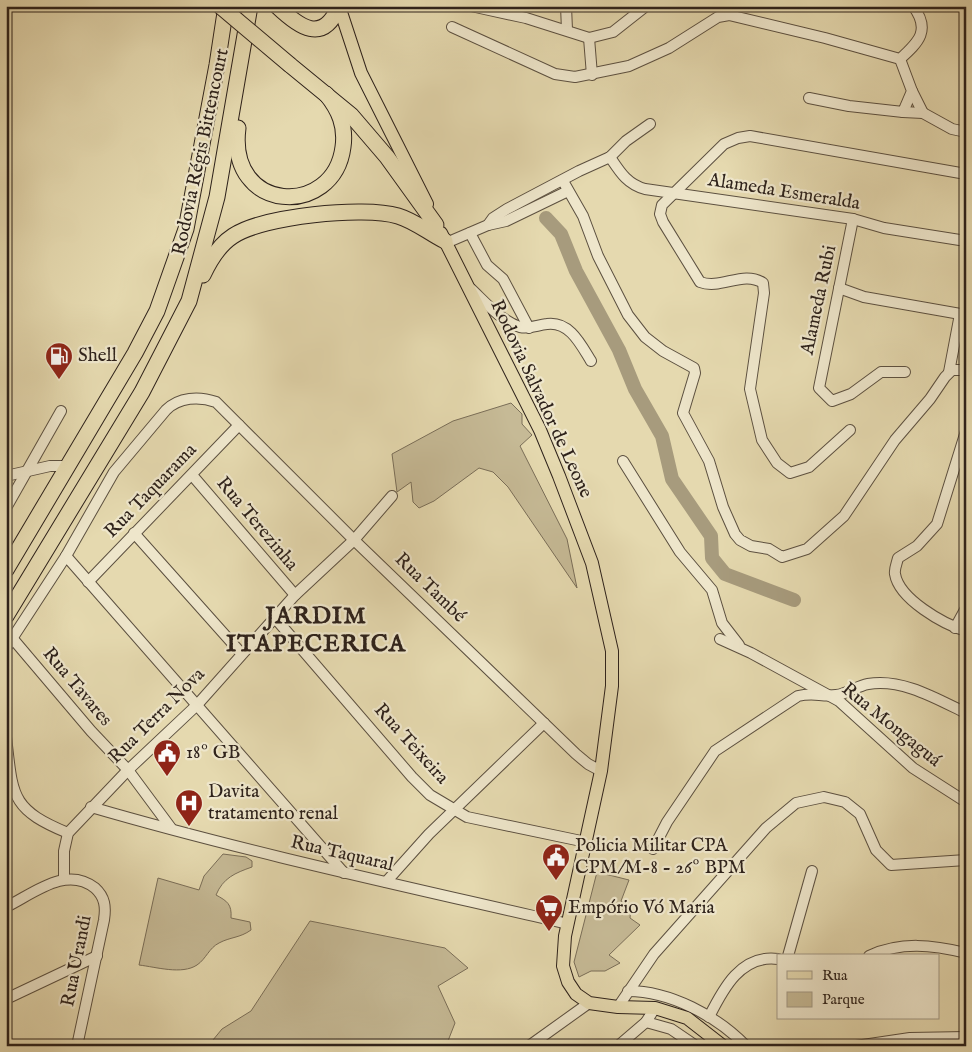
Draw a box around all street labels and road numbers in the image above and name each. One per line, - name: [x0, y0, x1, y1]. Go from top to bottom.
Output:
- street label: Rodovia Régis Bittencourt: [167, 46, 235, 258]
- street label: Alameda Esmeralda: [705, 168, 863, 216]
- street label: Alameda Rubi: [795, 243, 842, 358]
- street label: Rodovia Salvador de Leone: [484, 296, 598, 502]
- street label: Rua Taquarama: [100, 438, 203, 543]
- street label: Rua Terezinha: [211, 472, 304, 577]
- street label: Rua També: [389, 548, 471, 628]
- street label: Rua Tavares: [37, 643, 117, 731]
- street label: Rua Terra Nova: [104, 662, 211, 769]
- street label: Rua Mongaguá: [836, 677, 946, 773]
- street label: Rua Teixeira: [368, 699, 454, 790]
- street label: Rua Taquaral: [288, 830, 397, 878]
- street label: Rua Urandi: [56, 913, 98, 1009]

